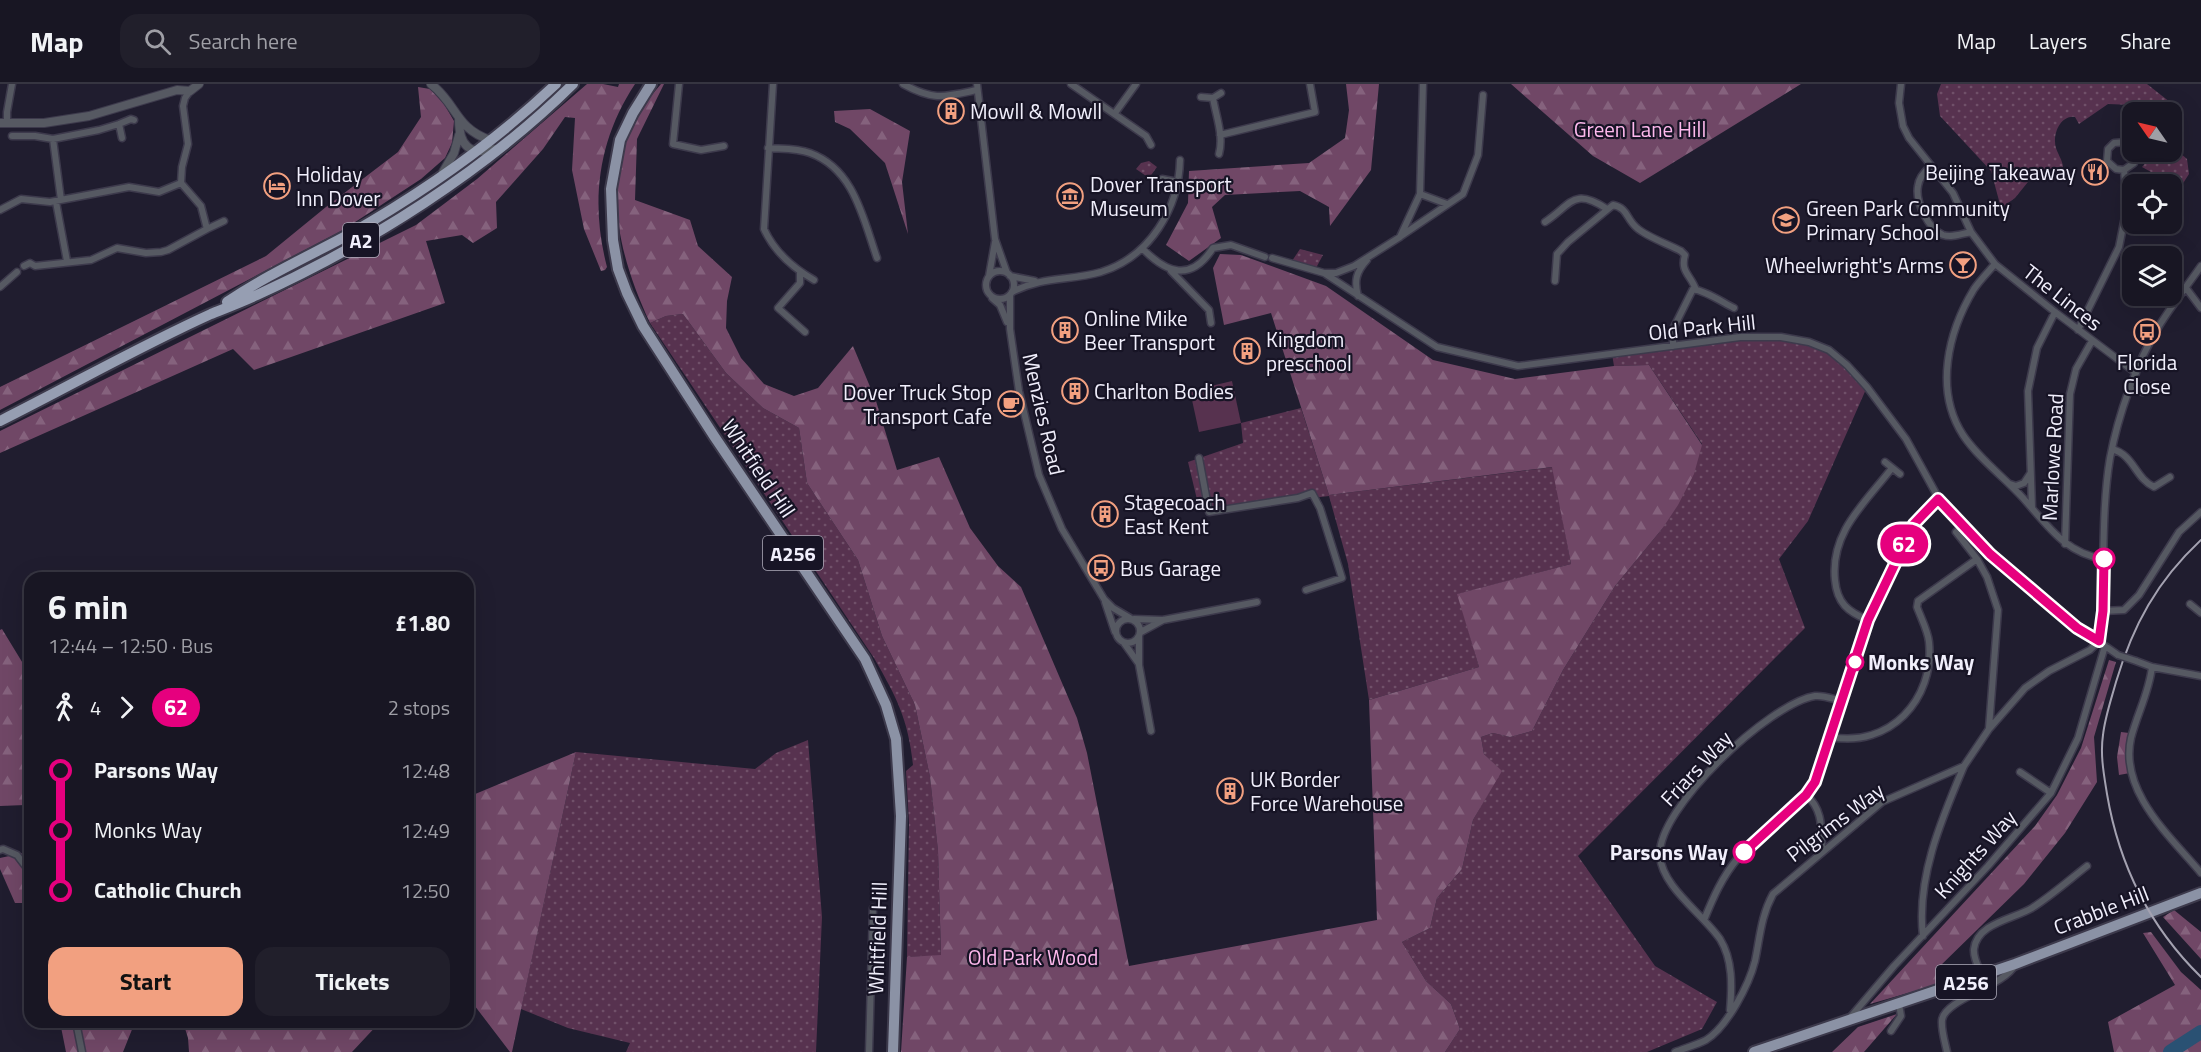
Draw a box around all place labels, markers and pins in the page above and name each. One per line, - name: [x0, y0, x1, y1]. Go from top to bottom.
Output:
- place label: Mowll & Mowll: [970, 95, 1102, 127]
- building icon: Mowll & Mowll: [936, 96, 966, 126]
- place label: Beijing Takeaway: [1925, 156, 2076, 188]
- restaurant icon: Beijing Takeaway: [2080, 157, 2110, 187]
- place label: Holiday Inn Dover: [296, 158, 381, 214]
- place label: Dover Transport Museum: [1090, 168, 1232, 224]
- hotel icon: Holiday Inn Dover: [262, 171, 292, 201]
- museum icon: Dover Transport Museum: [1055, 181, 1085, 211]
- place label: Green Park Community Primary School: [1806, 192, 2010, 248]
- school or university icon: Green Park Community Primary School: [1771, 205, 1801, 235]
- place label: Wheelwright's Arms: [1765, 249, 1944, 281]
- bar icon: Wheelwright's Arms: [1948, 250, 1978, 280]
- place label: Online Mike Beer Transport: [1084, 302, 1216, 358]
- building icon: Online Mike Beer Transport: [1050, 315, 1080, 345]
- bus stop icon: Florida Close: [2132, 317, 2162, 347]
- place label: Kingdom preschool: [1266, 323, 1352, 379]
- building icon: Kingdom preschool: [1232, 336, 1262, 366]
- place label: Florida Close: [2117, 346, 2178, 402]
- place label: Charlton Bodies: [1094, 375, 1234, 407]
- place label: Dover Truck Stop Transport Cafe: [843, 376, 992, 432]
- building icon: Charlton Bodies: [1060, 376, 1090, 406]
- cafe icon: Dover Truck Stop Transport Cafe: [996, 389, 1026, 419]
- place label: Stagecoach East Kent: [1124, 486, 1226, 542]
- building icon: Stagecoach East Kent: [1090, 499, 1120, 529]
- unlabelled marker: [2093, 548, 2115, 570]
- place label: Bus Garage: [1120, 552, 1221, 584]
- bus stop icon: Bus Garage: [1086, 553, 1116, 583]
- place label: Monks Way: [1868, 646, 1975, 678]
- marker: Monks Way: [1846, 653, 1864, 671]
- place label: UK Border Force Warehouse: [1250, 763, 1403, 819]
- building icon: UK Border Force Warehouse: [1215, 776, 1245, 806]
- place label: Parsons Way: [1610, 836, 1728, 868]
- marker: Parsons Way: [1733, 841, 1755, 863]

